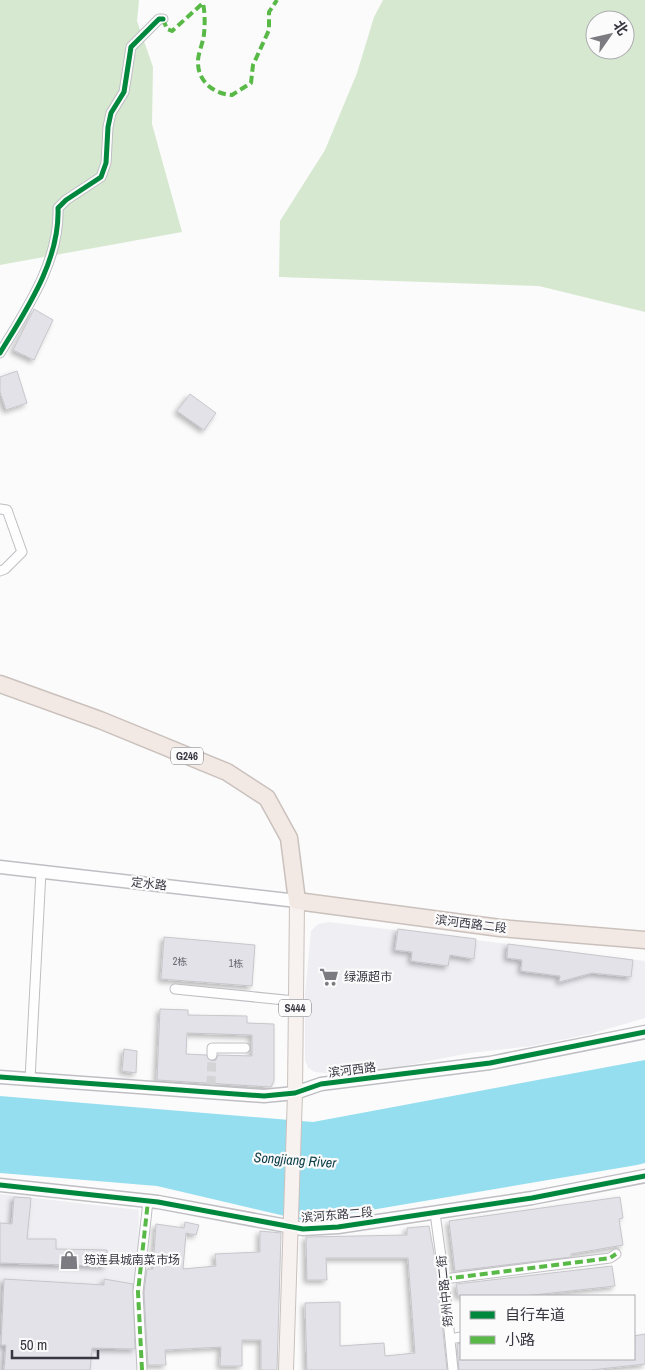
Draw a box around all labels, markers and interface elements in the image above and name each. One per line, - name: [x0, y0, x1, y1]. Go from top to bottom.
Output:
- north arrow: [585, 10, 635, 60]
- text: 北: [609, 17, 632, 39]
- road number: G246: [171, 748, 203, 764]
- street label: 定水路: [130, 874, 168, 894]
- street label: 滨河西路二段: [434, 912, 508, 936]
- house number: 2栋: [173, 955, 187, 968]
- house number: 1栋: [229, 957, 243, 970]
- supermarket icon: 绿源超市: [318, 966, 340, 988]
- place label: 绿源超市: [344, 969, 392, 985]
- road number: S444: [279, 1000, 311, 1016]
- street label: 滨河西路: [327, 1059, 377, 1081]
- water label: Songjiang River: [253, 1148, 338, 1172]
- street label: 滨河东路二段: [300, 1204, 374, 1226]
- shop icon: 筠连县城南菜市场: [58, 1249, 80, 1271]
- place label: 筠连县城南菜市场: [84, 1252, 180, 1268]
- street label: 筠州中路二街: [433, 1254, 457, 1328]
- legend: [460, 1295, 635, 1360]
- text: 自行车道: [505, 1304, 565, 1325]
- scale bar: [12, 1328, 99, 1360]
- text: 小路: [505, 1329, 535, 1350]
- text: 50 m: [20, 1334, 47, 1355]

